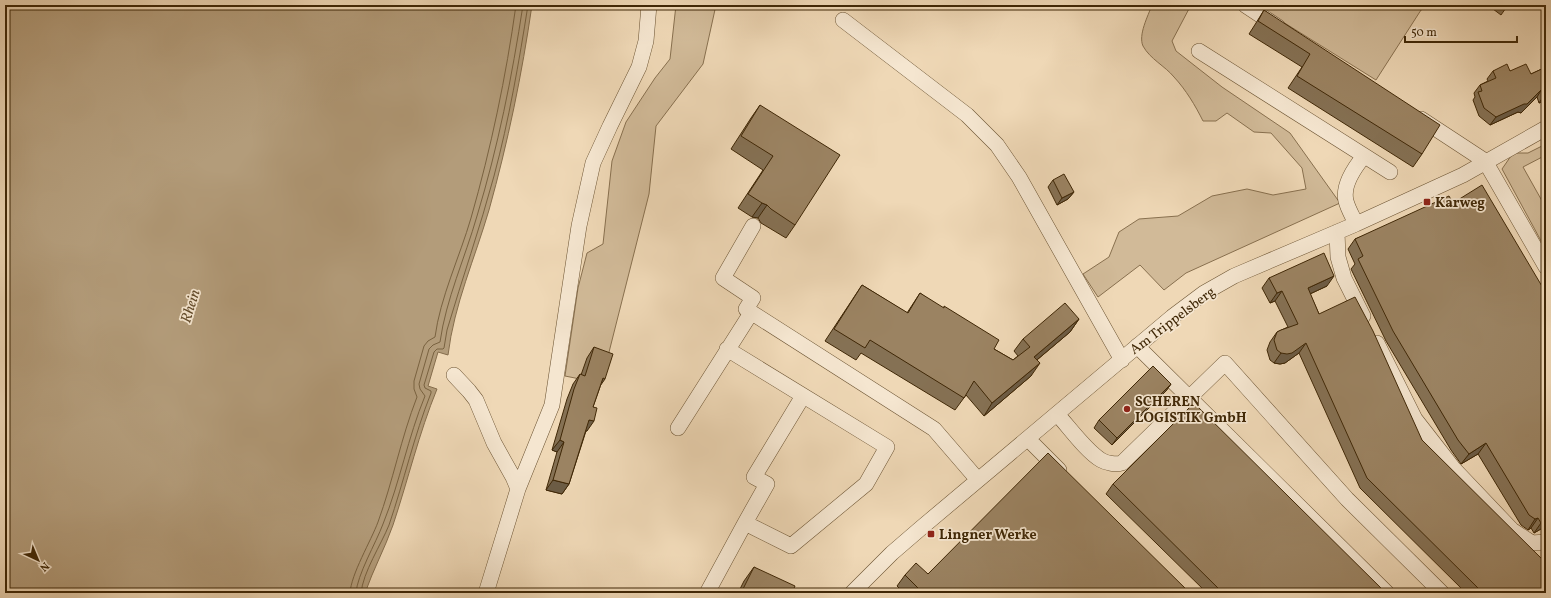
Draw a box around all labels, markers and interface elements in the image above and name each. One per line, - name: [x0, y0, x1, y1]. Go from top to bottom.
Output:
- scale bar: [1405, 18, 1517, 44]
- text: 50 m: [1411, 25, 1437, 41]
- place label: Karweg: [1435, 194, 1485, 213]
- marker: Karweg: [1422, 197, 1432, 207]
- street label: Am Trippelsberg: [1126, 283, 1220, 360]
- water label: Rhein: [176, 287, 207, 326]
- place label: SCHEREN LOGISTIK GmbH: [1135, 393, 1247, 428]
- marker: SCHEREN LOGISTIK GmbH: [1122, 404, 1132, 414]
- place label: Lingner Werke: [939, 526, 1037, 545]
- marker: Lingner Werke: [926, 529, 936, 539]
- north arrow: [18, 540, 58, 580]
- text: N: [36, 558, 52, 574]

